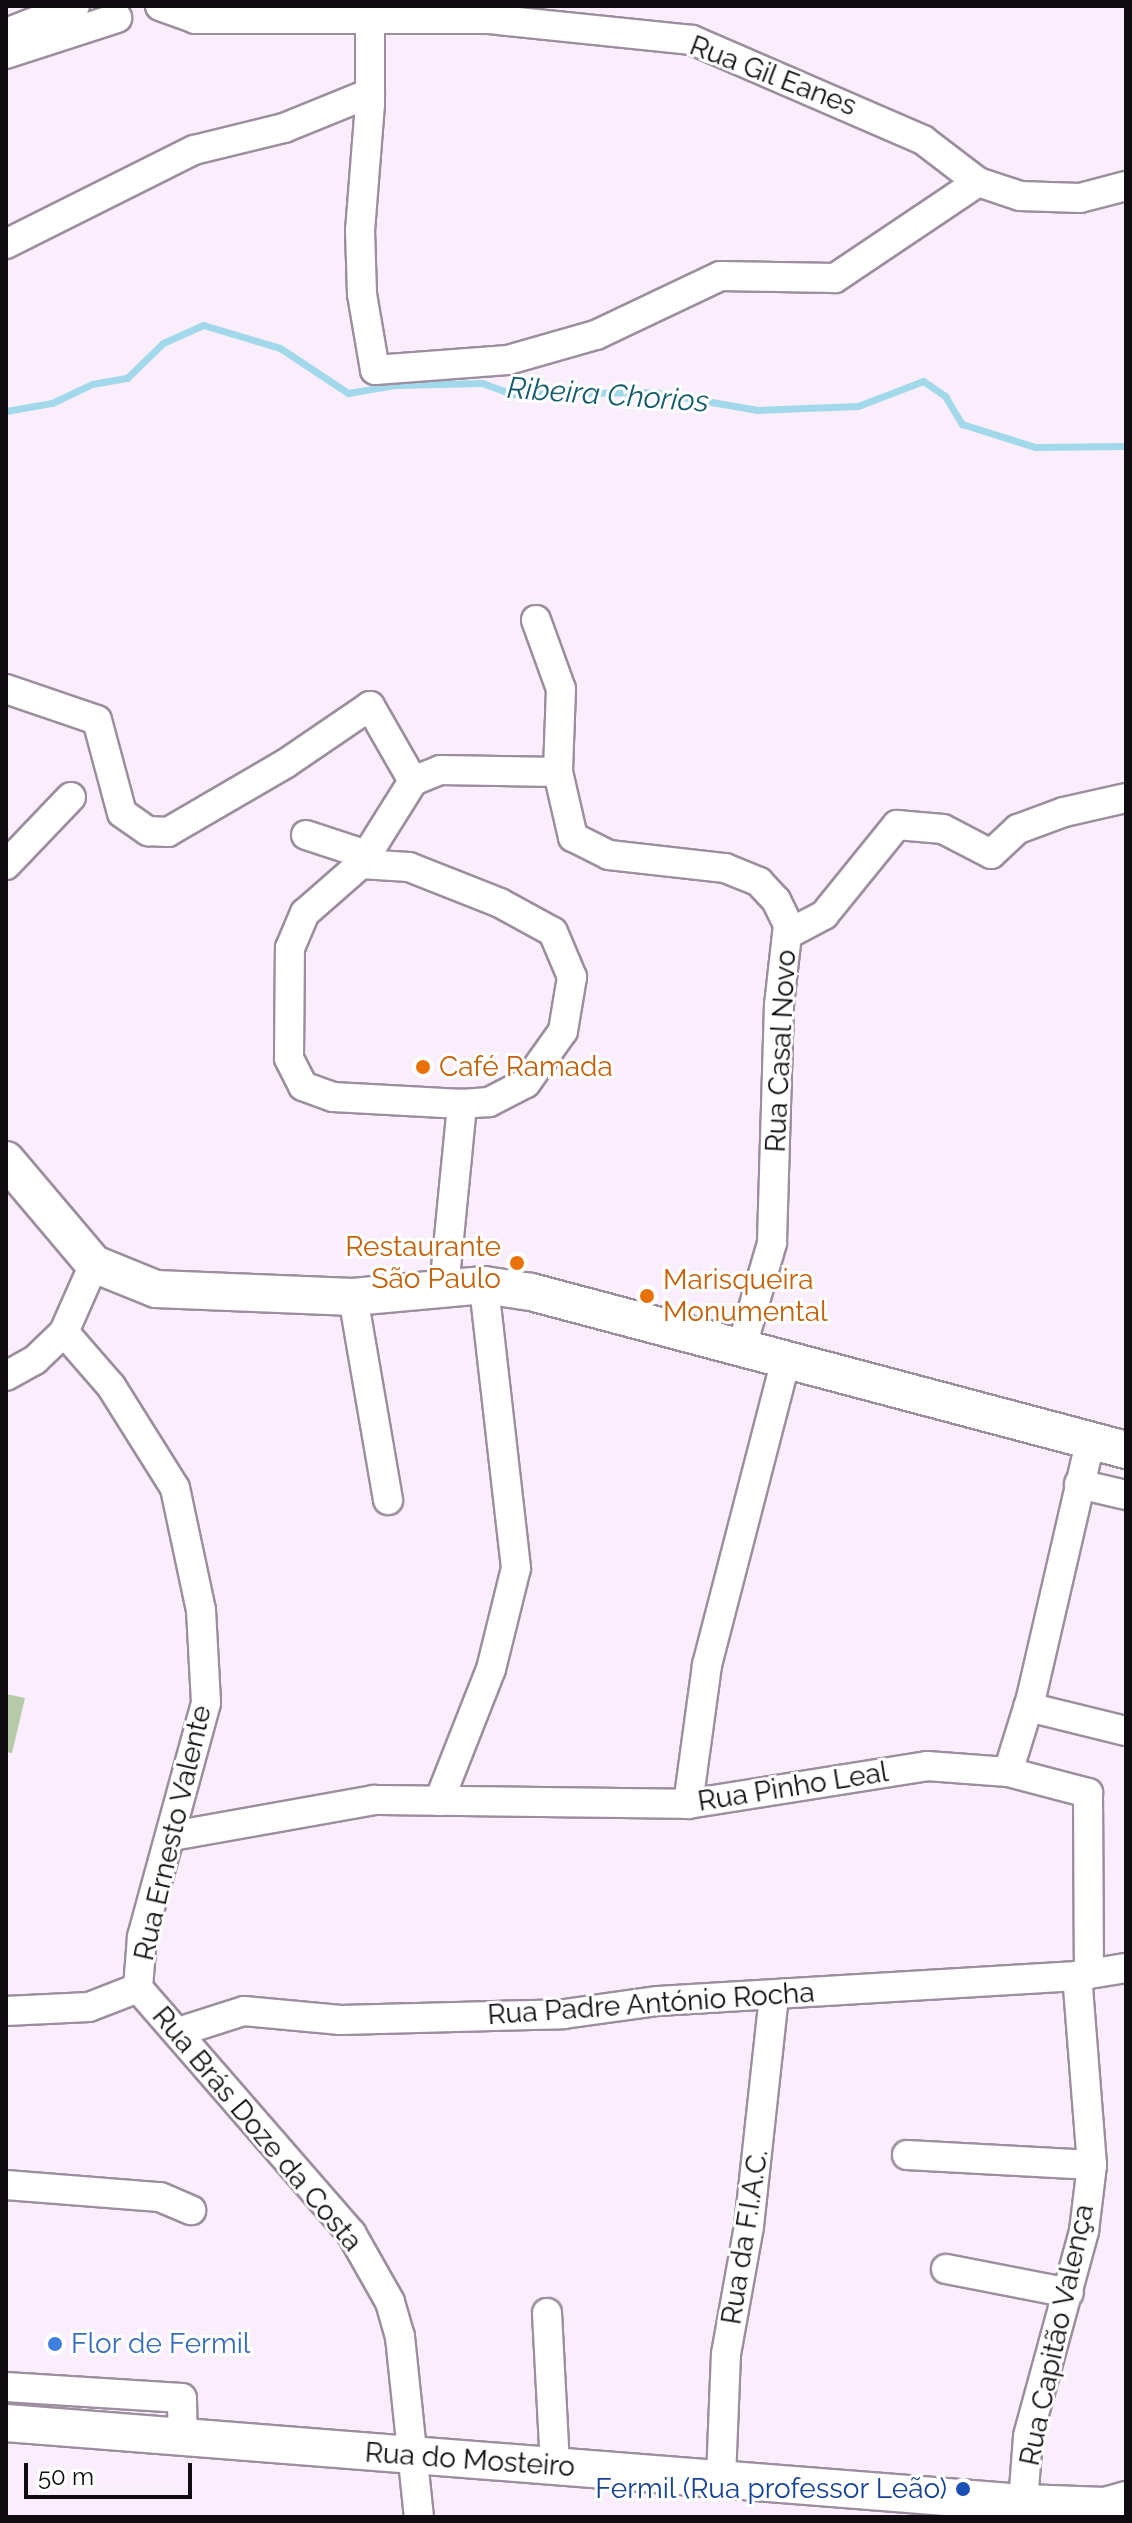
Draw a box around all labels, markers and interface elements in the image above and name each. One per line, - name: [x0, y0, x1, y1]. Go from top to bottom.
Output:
- street label: Rua Gil Eanes: [685, 29, 861, 123]
- water label: Ribeira Chorios: [506, 370, 710, 420]
- street label: Rua Casal Novo: [759, 948, 803, 1154]
- place label: Café Ramada: [439, 1050, 613, 1084]
- marker: Café Ramada: [414, 1058, 432, 1076]
- place label: Restaurante São Paulo: [345, 1230, 501, 1296]
- marker: Restaurante São Paulo: [508, 1254, 526, 1272]
- place label: Marisqueira Monumental: [663, 1263, 828, 1329]
- marker: Marisqueira Monumental: [638, 1287, 656, 1305]
- street label: Rua Ernesto Valente: [127, 1702, 219, 1964]
- street label: Rua Pinho Leal: [695, 1755, 891, 1819]
- street label: Rua Padre António Rocha: [486, 1976, 816, 2032]
- street label: Rua Brás Doze da Costa: [145, 2000, 369, 2258]
- street label: Rua da F.I.A.C.: [715, 2147, 775, 2327]
- street label: Rua Capitão Valença: [1013, 2201, 1101, 2469]
- place label: Flor de Fermil: [71, 2327, 251, 2361]
- marker: Flor de Fermil: [46, 2335, 64, 2353]
- street label: Rua do Mosteiro: [364, 2436, 576, 2484]
- scale bar: [28, 2447, 196, 2497]
- text: 50 m: [38, 2462, 94, 2491]
- place label: Fermil (Rua professor Leão): [594, 2472, 947, 2506]
- marker: Fermil (Rua professor Leão): [954, 2480, 972, 2498]

